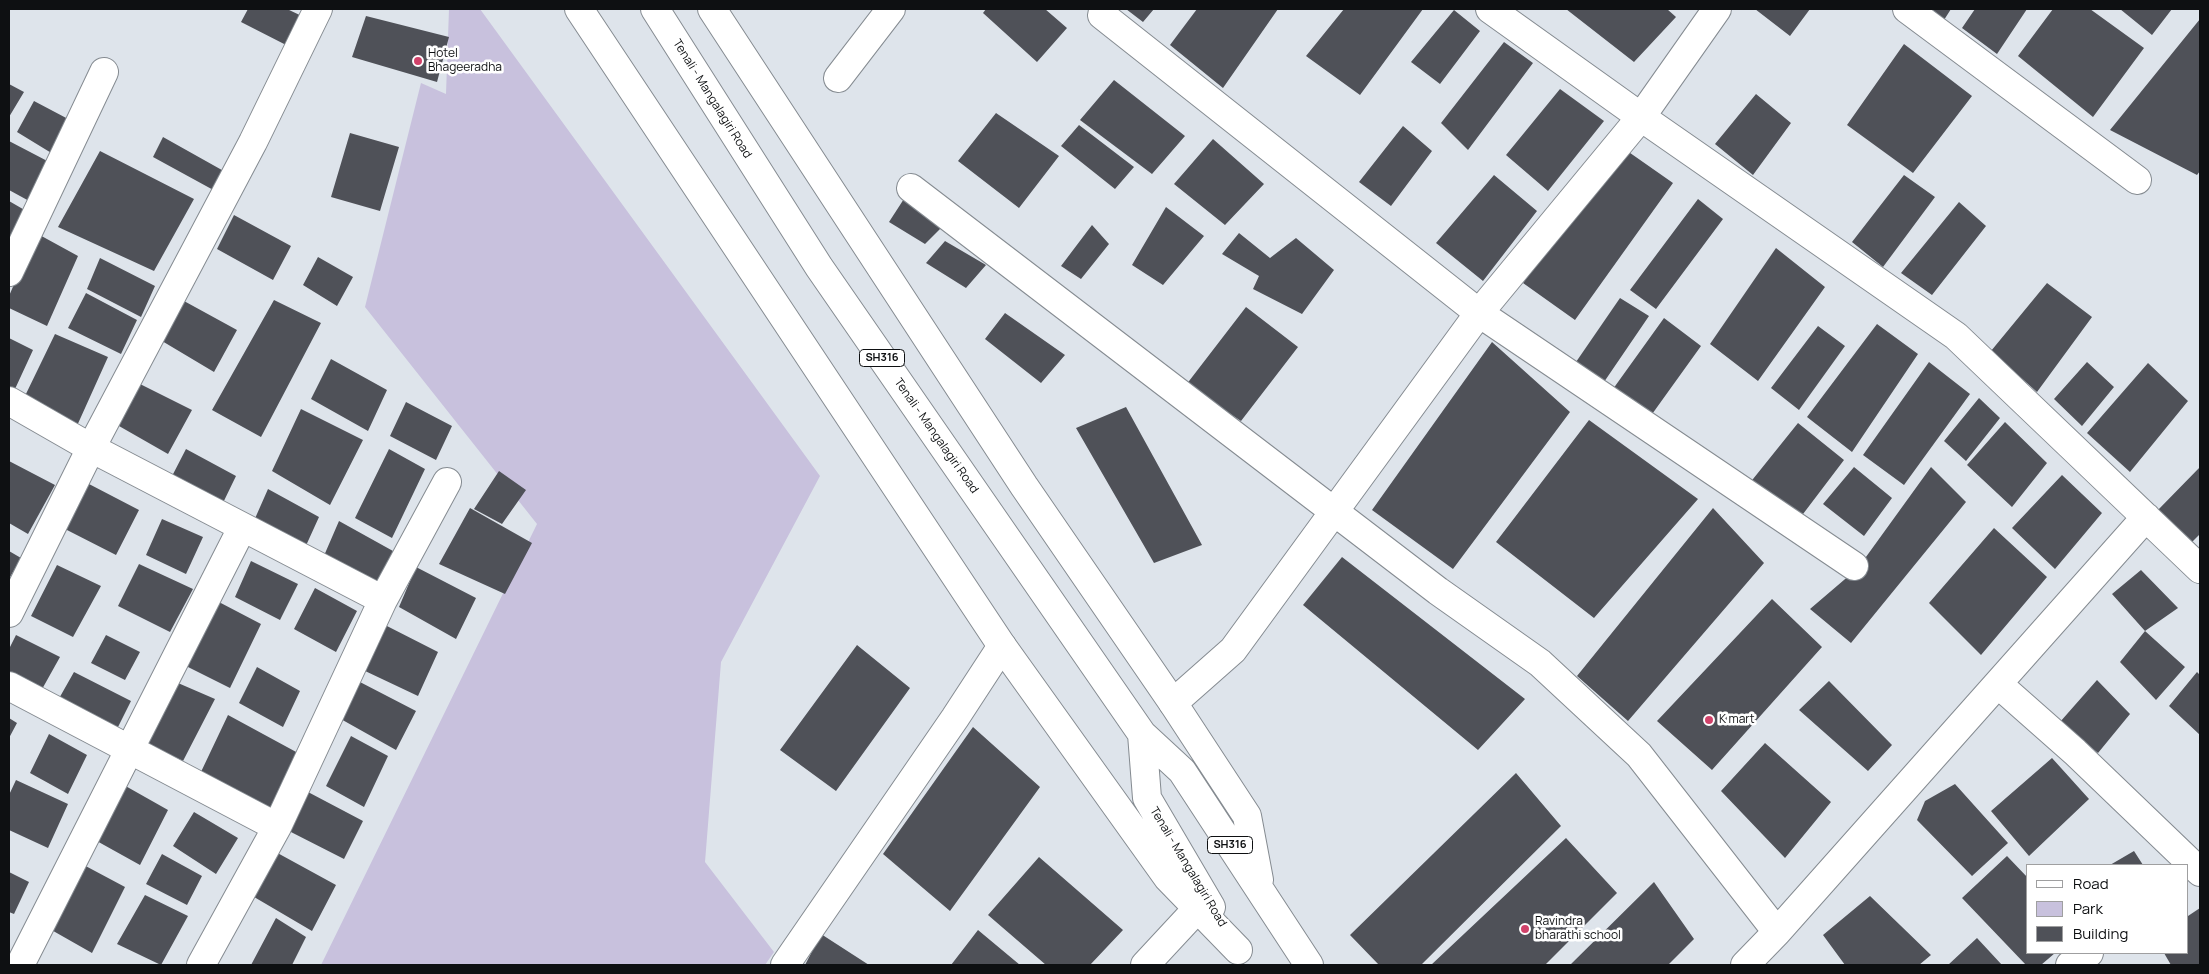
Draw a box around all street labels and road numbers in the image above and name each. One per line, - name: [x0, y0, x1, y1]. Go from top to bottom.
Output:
- street label: Tenali - Mangalagiri Road: [670, 37, 754, 161]
- road number: SH316: [860, 349, 904, 366]
- street label: Tenali - Mangalagiri Road: [891, 376, 981, 496]
- street label: Tenali - Mangalagiri Road: [1146, 804, 1230, 930]
- road number: SH316: [1208, 836, 1252, 854]

